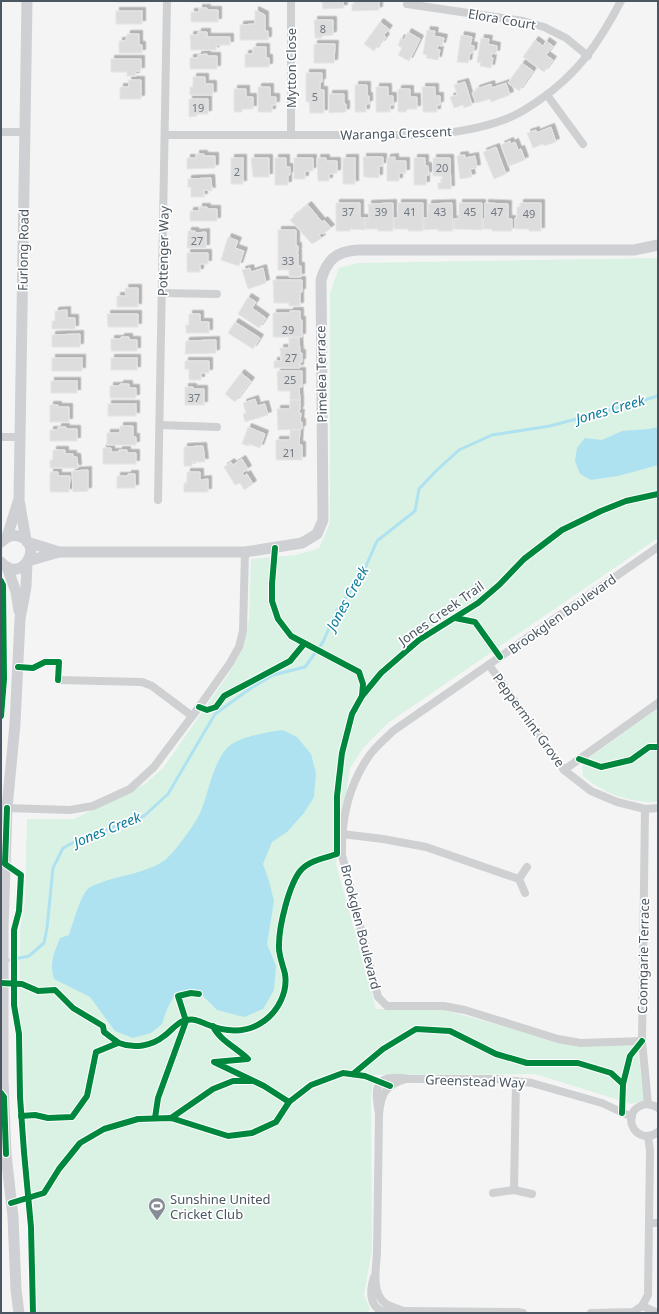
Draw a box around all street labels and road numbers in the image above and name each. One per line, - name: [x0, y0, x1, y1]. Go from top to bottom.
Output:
- street label: Elora Court: [467, 4, 538, 34]
- street label: Mytton Close: [282, 28, 300, 108]
- street label: Waranga Crescent: [340, 122, 452, 144]
- street label: Pottenger Way: [153, 205, 173, 296]
- street label: Furlong Road: [13, 209, 33, 291]
- street label: Pimelea Terrace: [311, 325, 331, 423]
- street label: Brookglen Boulevard: [504, 570, 620, 658]
- street label: Jones Creek Trail: [393, 577, 487, 650]
- street label: Peppermint Grove: [489, 670, 569, 770]
- street label: Brookglen Boulevard: [337, 863, 385, 991]
- street label: Coomgarie Terrace: [633, 898, 653, 1014]
- street label: Greenstead Way: [425, 1070, 526, 1092]

